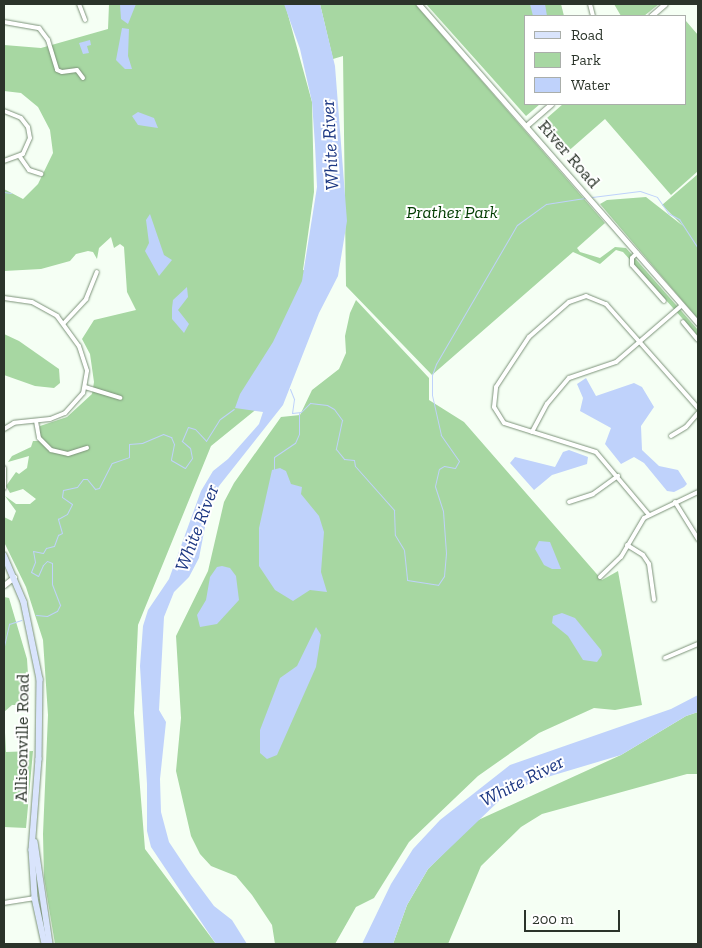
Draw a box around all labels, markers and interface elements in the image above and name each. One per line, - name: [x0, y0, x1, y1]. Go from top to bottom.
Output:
- legend: [524, 15, 687, 105]
- text: Road: [571, 26, 603, 44]
- text: Park: [571, 51, 601, 69]
- text: Water: [571, 76, 611, 94]
- water label: White River: [316, 99, 344, 191]
- street label: River Road: [533, 115, 605, 193]
- park label: Prather Park: [406, 201, 498, 223]
- water label: White River: [170, 482, 224, 574]
- street label: Allisonville Road: [10, 674, 34, 802]
- water label: White River: [476, 750, 568, 812]
- scale bar: [527, 900, 623, 932]
- text: 200 m: [532, 910, 573, 928]

